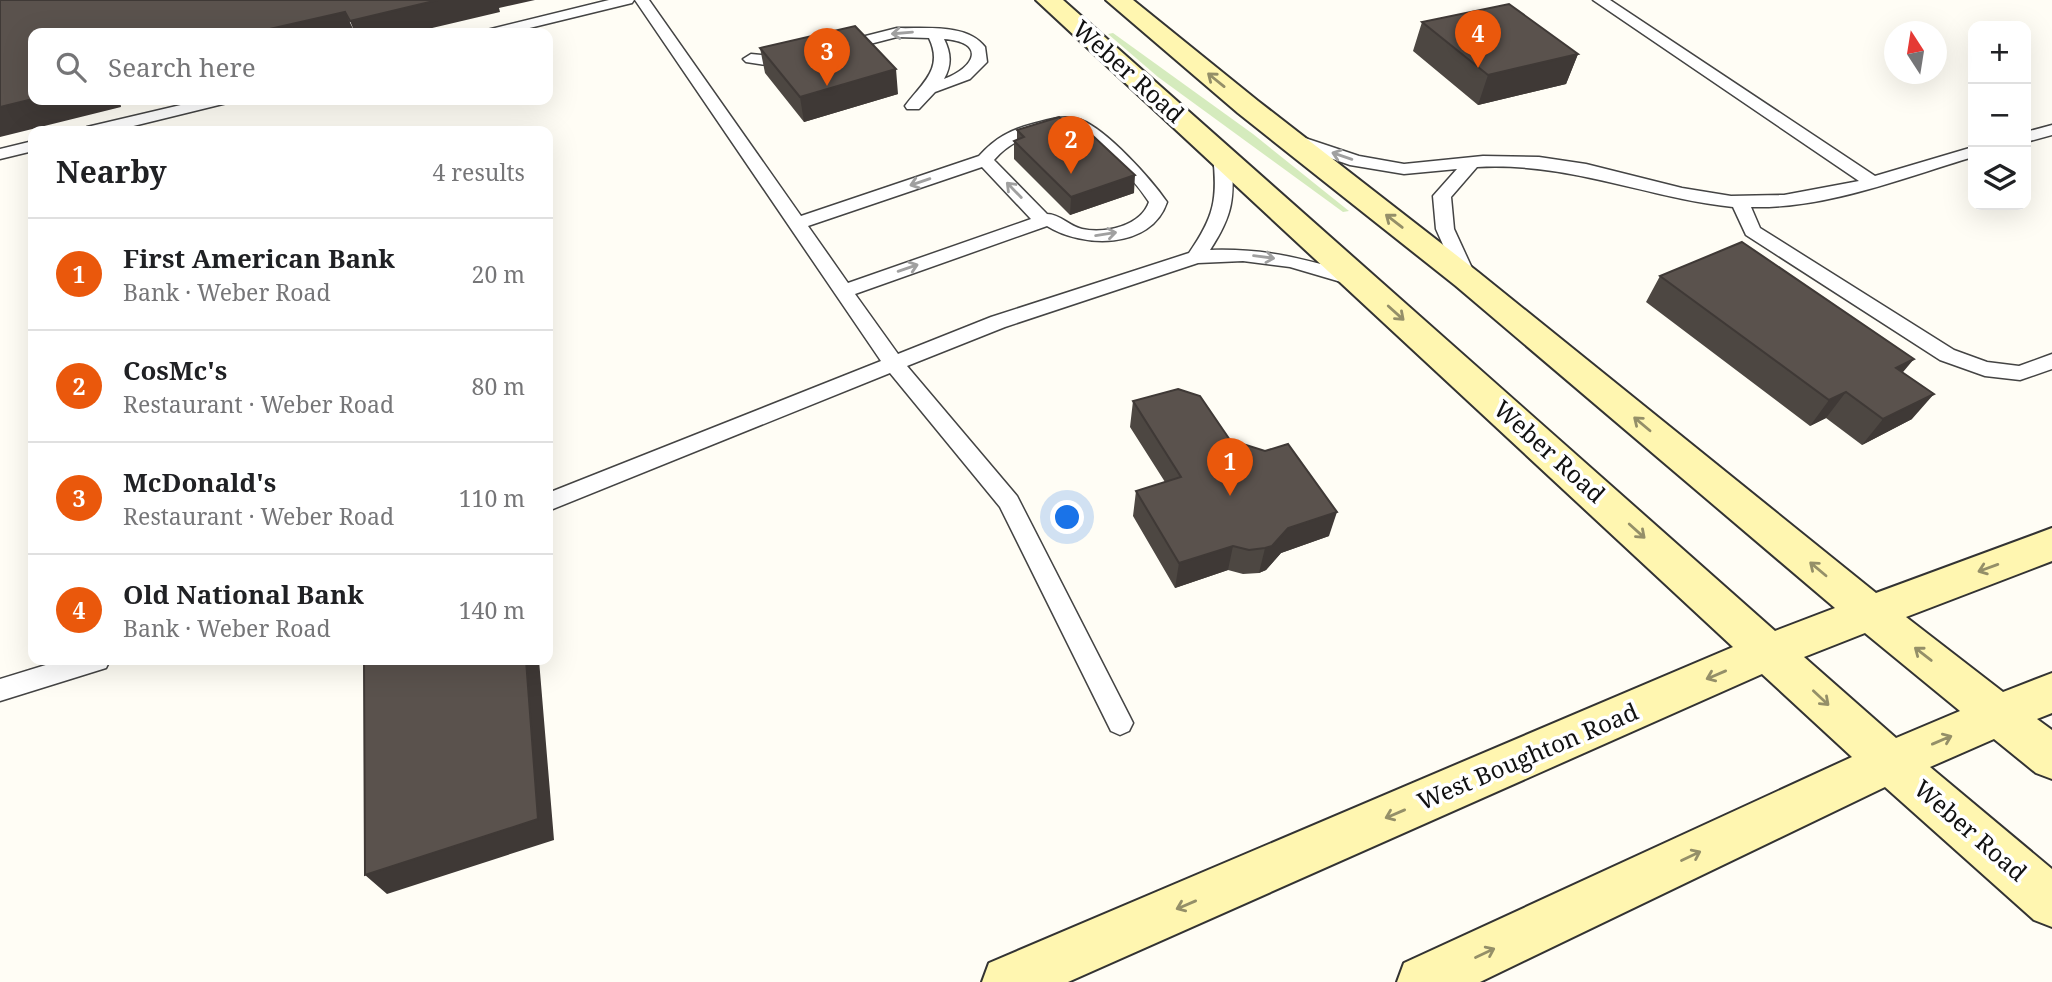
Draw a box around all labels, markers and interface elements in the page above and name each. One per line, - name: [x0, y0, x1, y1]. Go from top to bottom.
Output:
- pin: 4: [1455, 10, 1501, 68]
- street label: Weber Road: [1066, 12, 1192, 130]
- north arrow: [1884, 21, 1947, 84]
- map controls: [1968, 21, 2031, 210]
- button: +: [1968, 21, 2031, 84]
- one-way arrow: [891, 27, 914, 40]
- search box: [28, 28, 553, 105]
- pin: 3: [804, 28, 850, 86]
- icon: search: [52, 48, 90, 86]
- text: Search here: [108, 49, 256, 85]
- one-way arrow: [1207, 72, 1225, 88]
- button: −: [1968, 84, 2031, 147]
- pin: 2: [1048, 116, 1094, 174]
- button: layers: [1968, 147, 2031, 210]
- one-way arrow: [1331, 149, 1353, 162]
- text: Nearby: [56, 151, 167, 192]
- text: 4 results: [432, 156, 525, 188]
- one-way arrow: [909, 176, 931, 189]
- one-way arrow: [1005, 182, 1022, 199]
- one-way arrow: [1385, 214, 1404, 229]
- one-way arrow: [1094, 227, 1117, 240]
- text: First American Bank: [123, 240, 395, 276]
- one-way arrow: [1252, 251, 1275, 264]
- text: 1: [73, 258, 86, 290]
- text: 20 m: [472, 258, 525, 290]
- one-way arrow: [896, 261, 918, 274]
- text: Bank · Weber Road: [123, 276, 331, 308]
- one-way arrow: [1387, 305, 1405, 321]
- text: CosMc's: [123, 352, 227, 388]
- text: 2: [73, 370, 86, 402]
- text: 80 m: [472, 370, 525, 402]
- text: Restaurant · Weber Road: [123, 388, 394, 420]
- street label: Weber Road: [1487, 392, 1613, 510]
- one-way arrow: [1634, 416, 1652, 432]
- pin: 1: [1207, 438, 1253, 496]
- text: McDonald's: [123, 464, 276, 500]
- text: 3: [73, 482, 86, 514]
- text: 110 m: [459, 482, 525, 514]
- text: Restaurant · Weber Road: [123, 500, 394, 532]
- your location: [1050, 500, 1084, 534]
- one-way arrow: [1628, 523, 1646, 539]
- one-way arrow: [1809, 561, 1827, 577]
- one-way arrow: [1978, 562, 2000, 575]
- text: Old National Bank: [123, 576, 364, 612]
- text: 4: [73, 594, 86, 626]
- text: 140 m: [459, 594, 525, 626]
- text: Bank · Weber Road: [123, 612, 331, 644]
- one-way arrow: [1914, 647, 1932, 662]
- one-way arrow: [1706, 669, 1727, 682]
- one-way arrow: [1812, 689, 1829, 706]
- street label: West Boughton Road: [1412, 694, 1643, 817]
- one-way arrow: [1930, 733, 1952, 746]
- street label: Weber Road: [1908, 772, 2035, 888]
- one-way arrow: [1385, 808, 1406, 821]
- one-way arrow: [1680, 849, 1701, 862]
- one-way arrow: [1176, 899, 1197, 912]
- one-way arrow: [1474, 946, 1495, 959]

